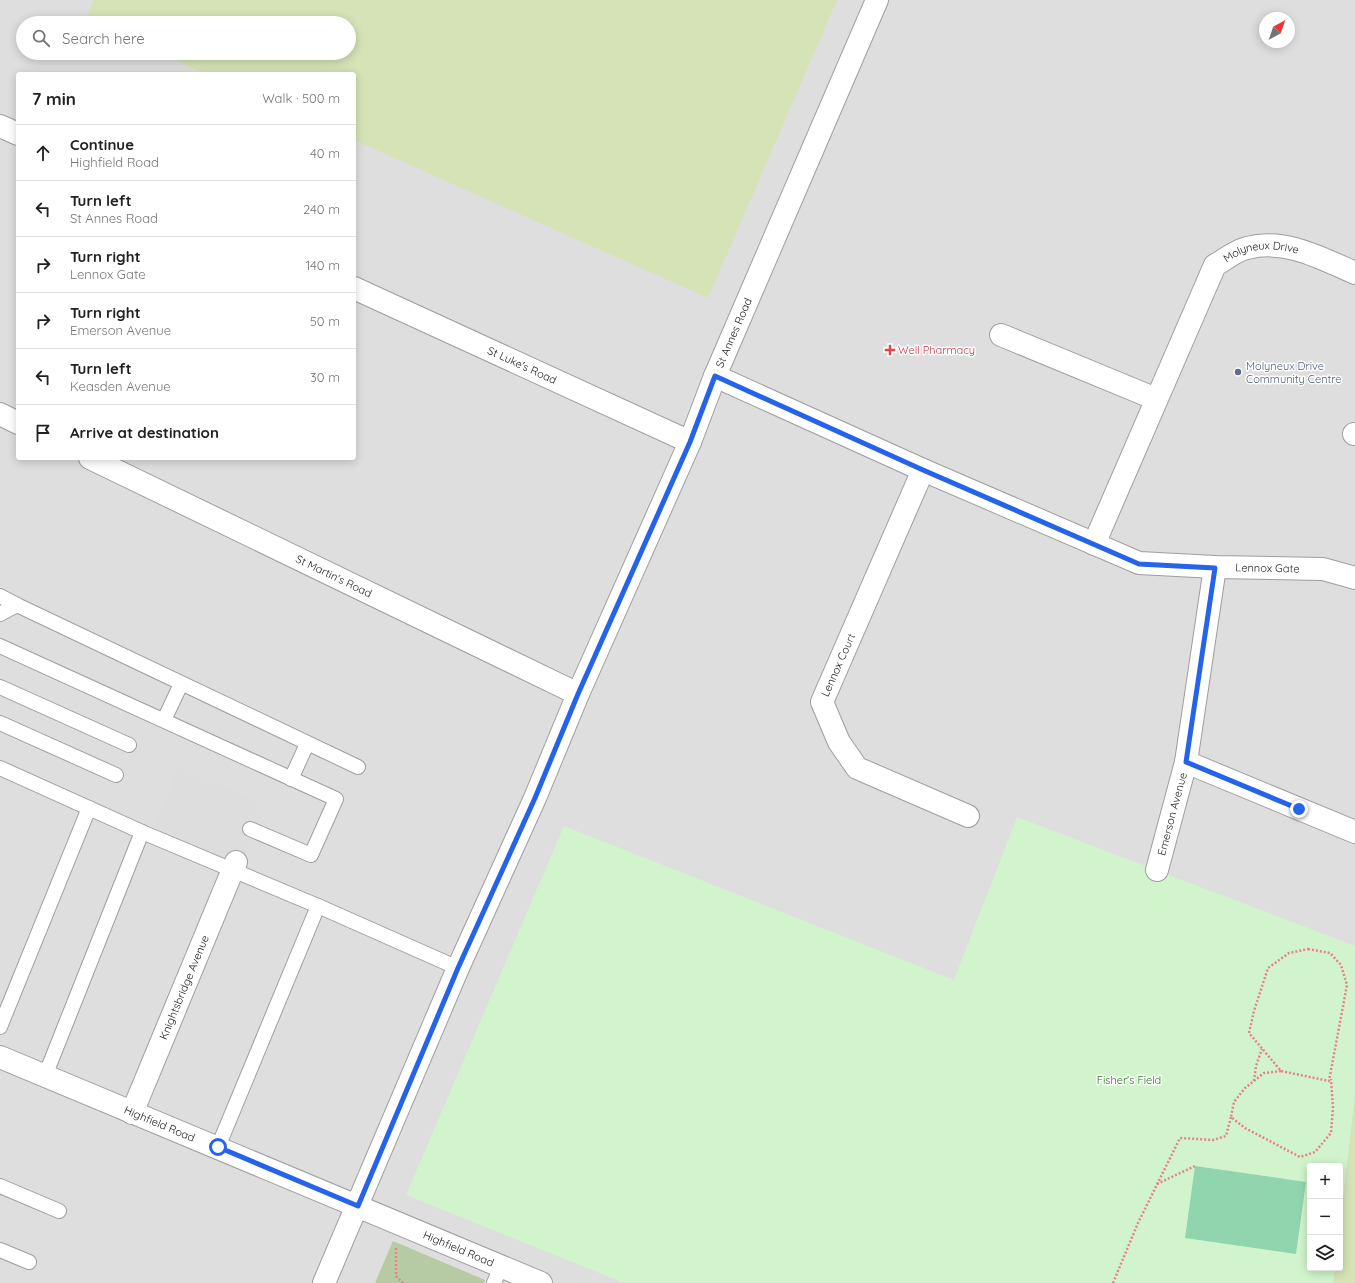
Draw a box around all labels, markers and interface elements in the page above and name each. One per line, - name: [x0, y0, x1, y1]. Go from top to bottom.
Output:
- north arrow: [1259, 12, 1295, 48]
- search box: [16, 16, 356, 60]
- icon: search: [30, 27, 52, 49]
- text: Search here: [62, 29, 145, 48]
- text: 7 min: [32, 88, 76, 109]
- text: Walk · 500 m: [262, 90, 340, 106]
- text: Continue: [70, 135, 134, 154]
- icon: ahead: [32, 142, 54, 164]
- text: 40 m: [310, 145, 340, 161]
- text: Highfield Road: [70, 154, 159, 170]
- text: Turn left: [70, 191, 132, 210]
- icon: left: [32, 198, 54, 220]
- text: 240 m: [303, 201, 340, 217]
- text: St Annes Road: [70, 210, 158, 226]
- street label: Molyneux Drive: [1220, 238, 1301, 265]
- text: Turn right: [70, 247, 141, 266]
- icon: right: [32, 254, 54, 276]
- text: 140 m: [305, 257, 340, 273]
- text: Lennox Gate: [70, 266, 146, 282]
- street label: St Annes Road: [712, 296, 755, 370]
- text: Turn right: [70, 303, 141, 322]
- icon: right: [32, 310, 54, 332]
- text: 50 m: [310, 313, 340, 329]
- text: Emerson Avenue: [70, 322, 171, 338]
- street label: St Luke's Road: [485, 343, 559, 387]
- place label: Well Pharmacy: [898, 343, 975, 357]
- marker: Well Pharmacy: [885, 345, 895, 355]
- text: Turn left: [70, 359, 132, 378]
- place label: Molyneux Drive Community Centre: [1246, 359, 1342, 386]
- icon: left: [32, 366, 54, 388]
- marker: Molyneux Drive Community Centre: [1233, 367, 1243, 377]
- text: 30 m: [310, 369, 340, 385]
- text: Keasden Avenue: [70, 378, 171, 394]
- icon: arrive: [32, 422, 54, 444]
- text: Arrive at destination: [70, 423, 219, 442]
- street label: St Martin's Road: [294, 552, 374, 600]
- street label: Lennox Gate: [1235, 560, 1300, 576]
- street label: Lennox Court: [818, 631, 858, 699]
- street label: Emerson Avenue: [1154, 771, 1190, 857]
- route end: [1290, 800, 1308, 818]
- street label: Knightsbridge Avenue: [156, 933, 212, 1042]
- park label: Fisher's Field: [1097, 1073, 1161, 1087]
- street label: Highfield Road: [122, 1103, 197, 1145]
- route start: [209, 1138, 227, 1156]
- map controls: [1307, 1163, 1343, 1271]
- button: +: [1307, 1163, 1343, 1199]
- button: −: [1307, 1199, 1343, 1235]
- street label: Highfield Road: [421, 1228, 496, 1270]
- button: layers: [1307, 1235, 1343, 1271]

